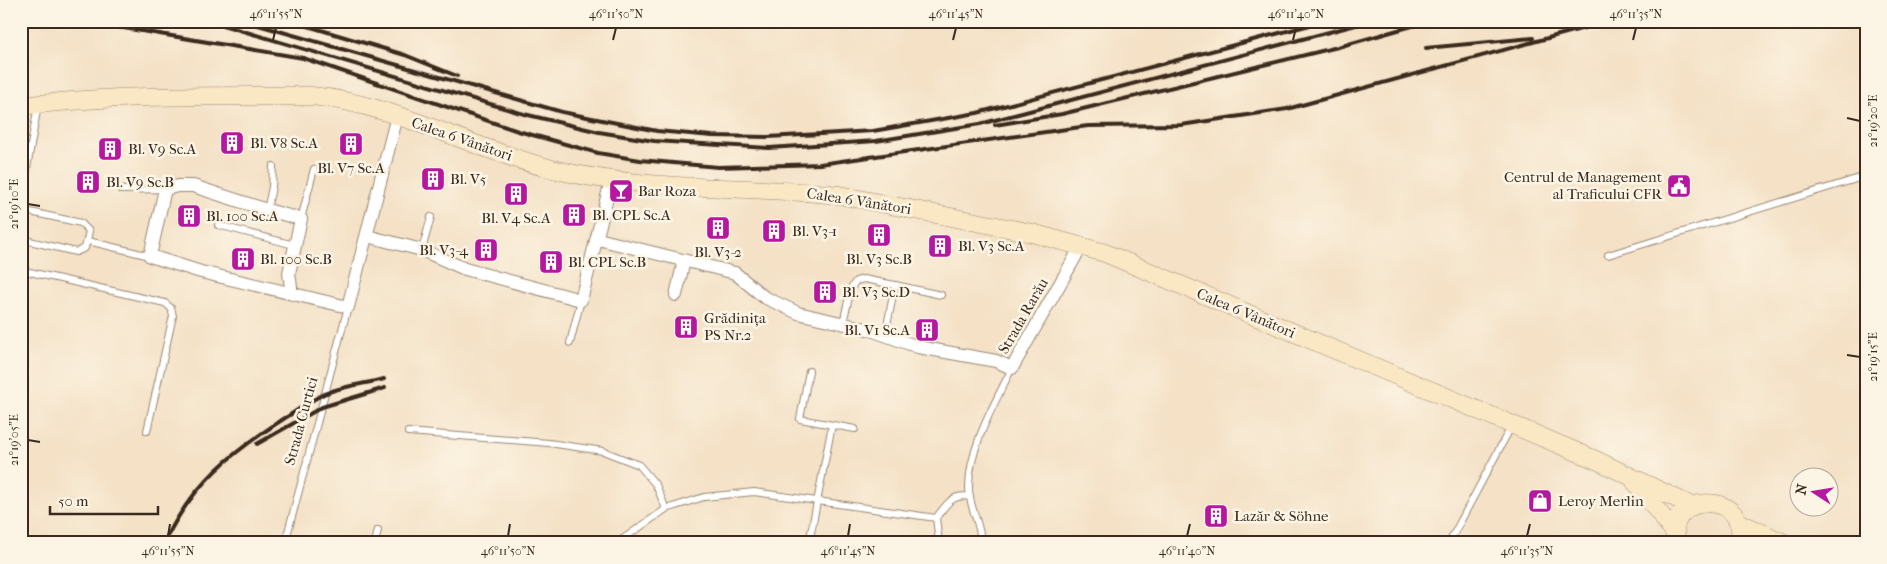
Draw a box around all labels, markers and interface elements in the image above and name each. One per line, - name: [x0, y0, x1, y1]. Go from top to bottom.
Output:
- text: 46°11'55"N: [249, 7, 303, 21]
- text: 46°11'50"N: [589, 7, 643, 21]
- text: 46°11'45"N: [929, 7, 983, 21]
- text: 46°11'40"N: [1268, 7, 1324, 21]
- text: 46°11'35"N: [1610, 7, 1662, 21]
- text: 21°19'20"E: [1866, 95, 1880, 147]
- street label: Calea 6 Vânători: [409, 113, 515, 165]
- building icon: Bl. V8 Sc.A: [219, 130, 245, 156]
- building icon: Bl. V7 Sc.A: [338, 131, 364, 157]
- place label: Bl. V8 Sc.A: [250, 134, 318, 152]
- building icon: Bl. V9 Sc.A: [97, 136, 123, 162]
- place label: Bl. V9 Sc.A: [128, 140, 197, 158]
- place label: Bl. V7 Sc.A: [317, 159, 385, 177]
- building icon: Bl. V5: [420, 166, 446, 192]
- place label: Centrul de Management al Traficului CFR: [1504, 168, 1663, 203]
- building icon: Bl. V9 Sc.B: [75, 169, 101, 195]
- place label: Bl. V5: [450, 170, 486, 188]
- place label: Bl. V9 Sc.B: [106, 173, 174, 191]
- public building icon: Centrul de Management al Traficului CFR: [1666, 173, 1692, 199]
- bar icon: Bar Roza: [608, 178, 634, 204]
- text: 21°19'10"E: [7, 179, 21, 229]
- building icon: Bl. V4 Sc.A: [503, 181, 529, 207]
- place label: Bar Roza: [638, 182, 697, 200]
- street label: Calea 6 Vânători: [805, 184, 913, 218]
- building icon: Bl. CPL Sc.A: [561, 202, 587, 228]
- building icon: Bl. 100 Sc.A: [176, 203, 202, 229]
- place label: Bl. CPL Sc.A: [592, 206, 671, 224]
- place label: Bl. 100 Sc.A: [206, 207, 279, 225]
- place label: Bl. V4 Sc.A: [481, 209, 551, 227]
- building icon: Bl. V3-2: [705, 215, 731, 241]
- building icon: Bl. V3-1: [761, 218, 787, 244]
- place label: Bl. V3-1: [792, 222, 837, 240]
- building icon: Bl. V3 Sc.B: [866, 222, 892, 248]
- building icon: Bl. V3 Sc.A: [927, 233, 953, 259]
- building icon: Bl. V3-4: [473, 237, 499, 263]
- place label: Bl. V3 Sc.A: [958, 237, 1025, 255]
- place label: Bl. V3-4: [419, 241, 469, 259]
- place label: Bl. V3-2: [694, 243, 742, 261]
- building icon: Bl. 100 Sc.B: [230, 246, 256, 272]
- building icon: Bl. CPL Sc.B: [538, 249, 564, 275]
- place label: Bl. 100 Sc.B: [260, 250, 332, 268]
- place label: Bl. V3 Sc.B: [846, 250, 912, 268]
- place label: Bl. CPL Sc.B: [568, 253, 646, 271]
- street label: Strada Rarău: [994, 274, 1052, 357]
- building icon: Bl. V3 Sc.D: [812, 279, 838, 305]
- place label: Bl. V3 Sc.D: [842, 283, 910, 301]
- street label: Calea 6 Vânători: [1194, 284, 1299, 342]
- place label: Grădinița PS Nr.2: [704, 309, 767, 344]
- building icon: Grădinița PS Nr.2: [673, 314, 699, 340]
- building icon: Bl. V1 Sc.A: [914, 317, 940, 343]
- place label: Bl. V1 Sc.A: [844, 321, 910, 339]
- text: 21°19'15"E: [1866, 332, 1880, 382]
- street label: Strada Curtici: [281, 374, 322, 467]
- text: 21°19'05"E: [7, 414, 21, 466]
- north arrow: [1790, 466, 1840, 516]
- text: N: [1792, 482, 1811, 496]
- scale bar: [50, 484, 158, 516]
- shop icon: Leroy Merlin: [1527, 488, 1553, 514]
- text: 50 m: [58, 492, 89, 510]
- place label: Leroy Merlin: [1558, 492, 1644, 510]
- building icon: Lazăr & Söhne: [1203, 503, 1229, 529]
- place label: Lazăr & Söhne: [1234, 507, 1329, 525]
- text: 46°11'55"N: [141, 544, 195, 558]
- text: 46°11'50"N: [481, 544, 535, 558]
- text: 46°11'45"N: [821, 544, 875, 558]
- text: 46°11'40"N: [1159, 544, 1215, 558]
- text: 46°11'35"N: [1501, 544, 1553, 558]

